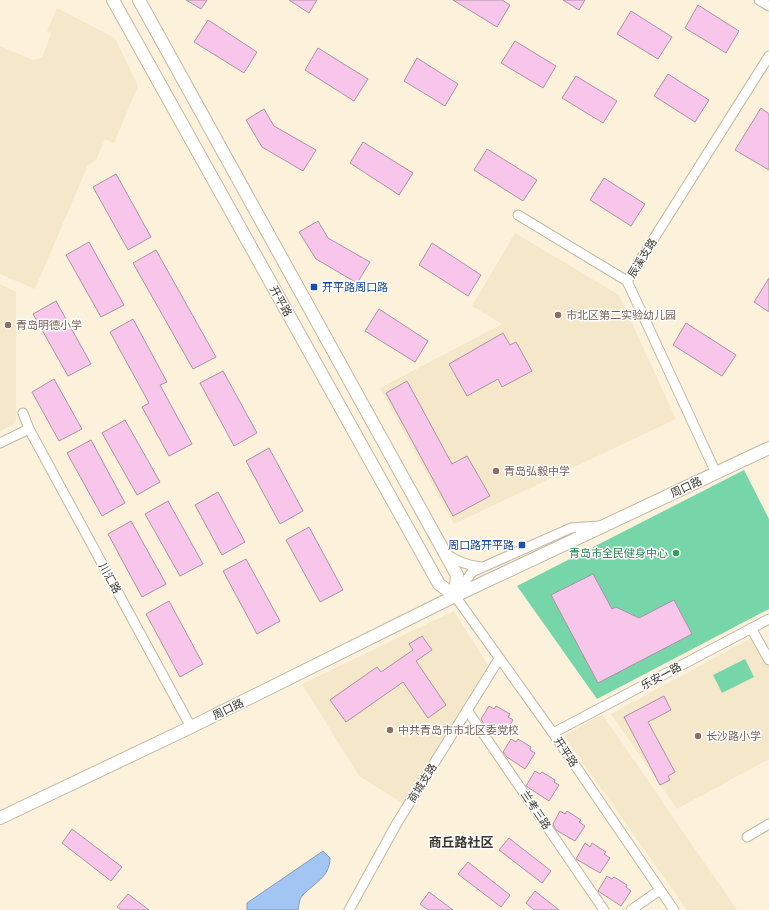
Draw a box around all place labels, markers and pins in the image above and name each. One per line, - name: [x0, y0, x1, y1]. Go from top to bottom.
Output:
- place label: 开平路周口路: [322, 280, 388, 294]
- marker: 开平路周口路: [309, 282, 319, 292]
- place label: 市北区第二实验幼儿园: [566, 308, 676, 322]
- marker: 市北区第二实验幼儿园: [553, 310, 563, 320]
- place label: 青岛明德小学: [16, 318, 82, 332]
- marker: 青岛明德小学: [3, 320, 13, 330]
- place label: 青岛弘毅中学: [504, 464, 570, 478]
- marker: 青岛弘毅中学: [491, 466, 501, 476]
- place label: 周口路开平路: [448, 538, 514, 552]
- marker: 周口路开平路: [517, 540, 527, 550]
- place label: 青岛市全民健身中心: [569, 546, 668, 560]
- marker: 青岛市全民健身中心: [671, 548, 681, 558]
- place label: 中共青岛市市北区委党校: [398, 723, 519, 737]
- marker: 中共青岛市市北区委党校: [385, 725, 395, 735]
- place label: 长沙路小学: [706, 729, 761, 743]
- marker: 长沙路小学: [693, 731, 703, 741]

